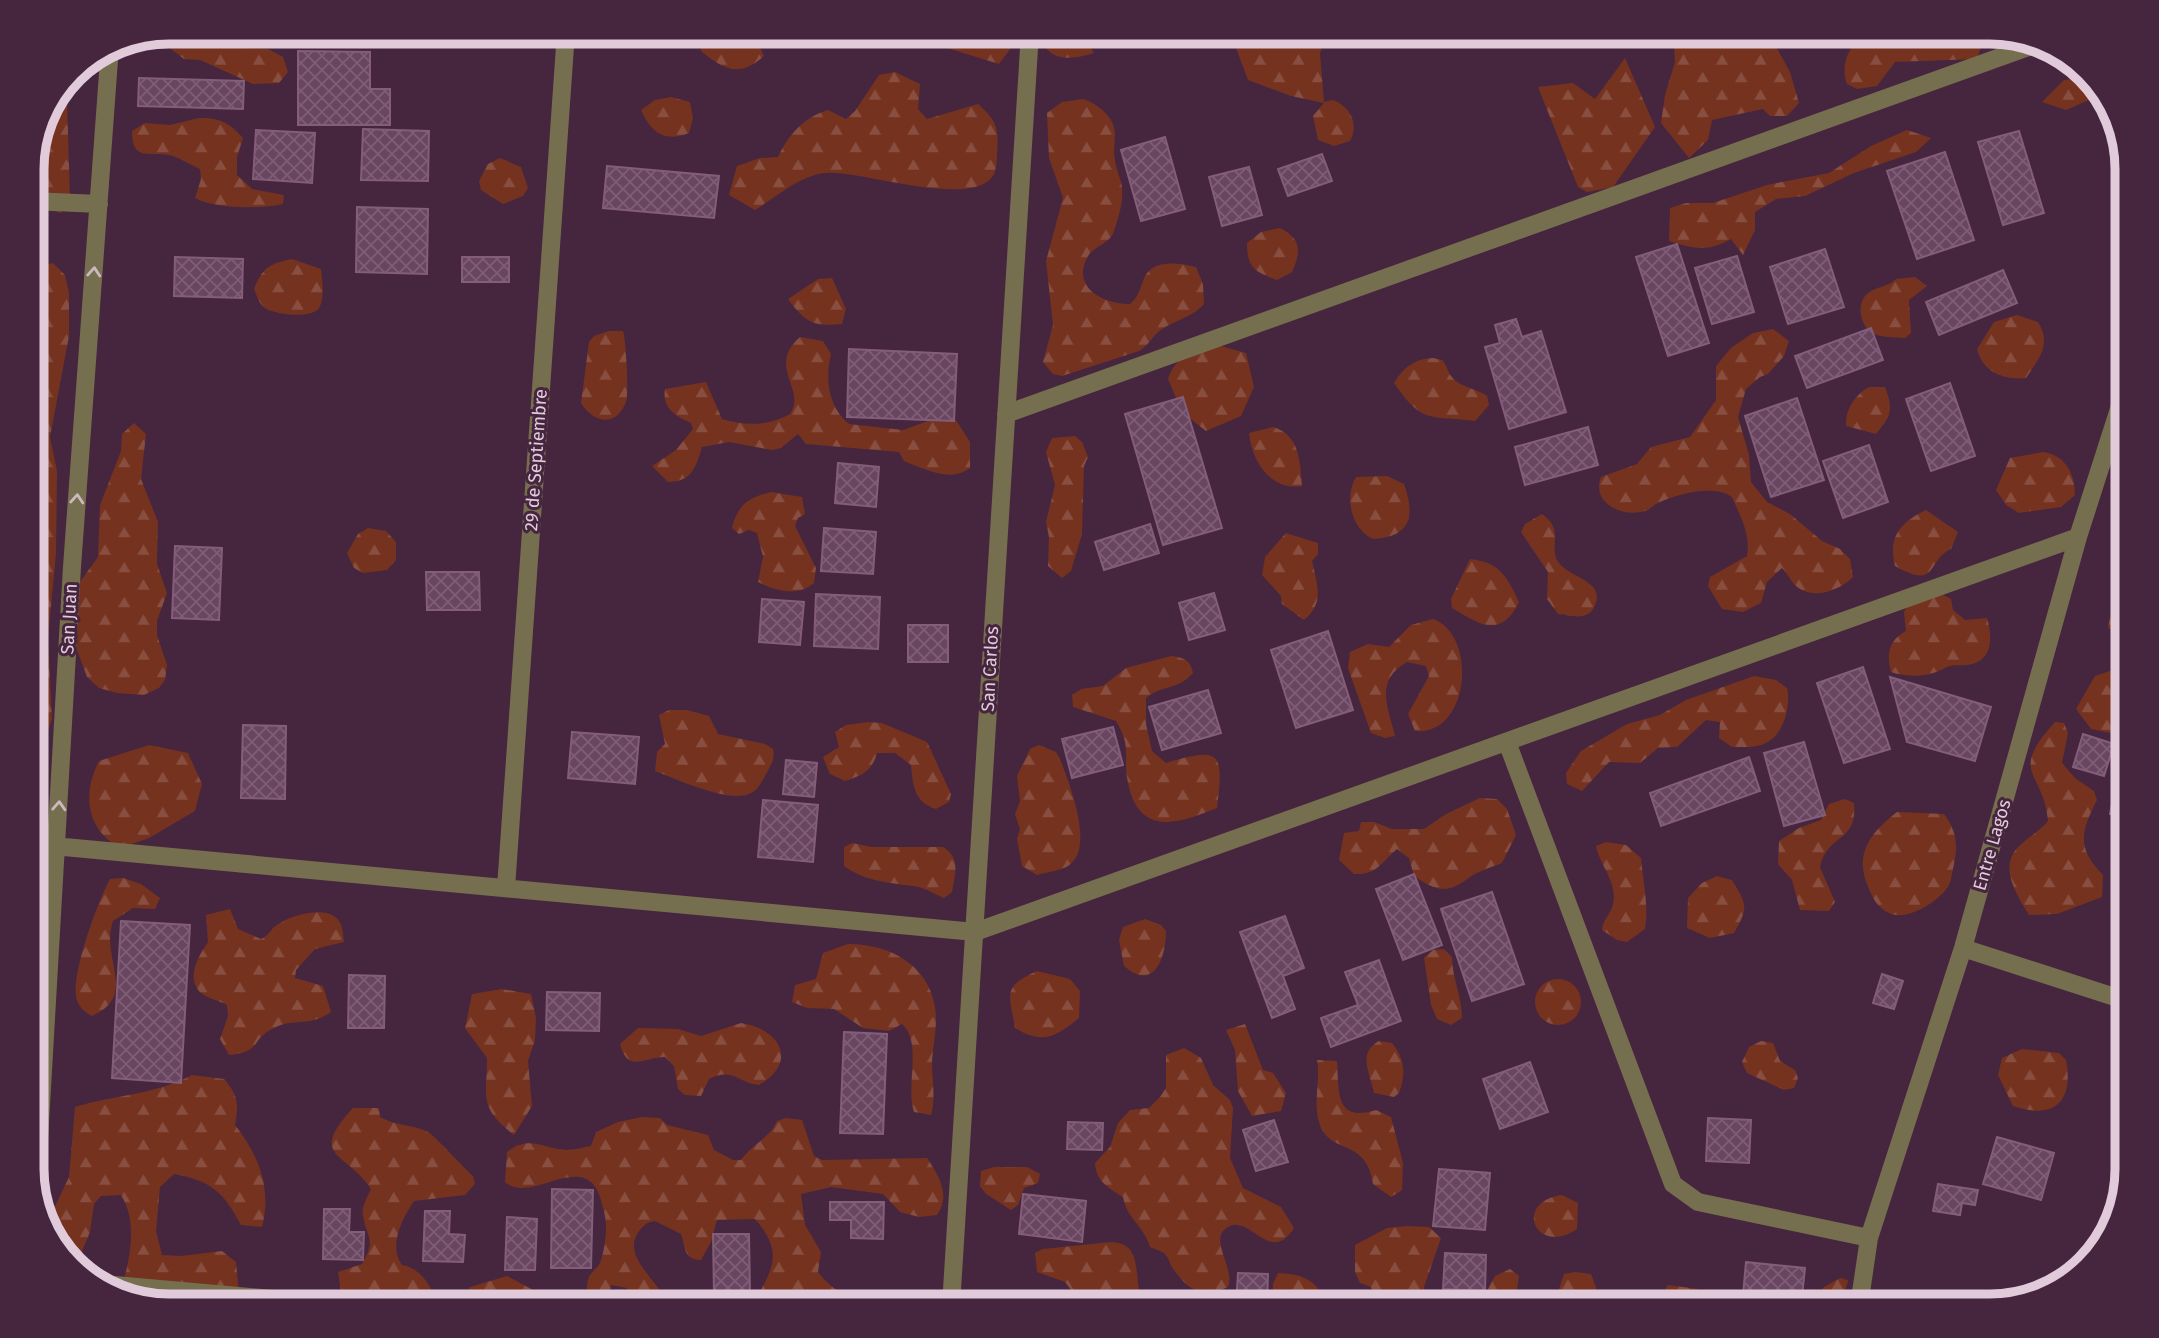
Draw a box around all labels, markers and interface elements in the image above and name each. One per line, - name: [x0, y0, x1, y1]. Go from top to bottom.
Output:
- one-way arrow: [86, 266, 101, 277]
- street label: 29 de Septiembre: [520, 388, 552, 532]
- one-way arrow: [69, 493, 84, 504]
- street label: San Juan: [56, 583, 82, 655]
- street label: San Carlos: [977, 626, 1003, 712]
- street label: Entre Lagos: [1968, 797, 2016, 893]
- one-way arrow: [51, 801, 66, 812]

